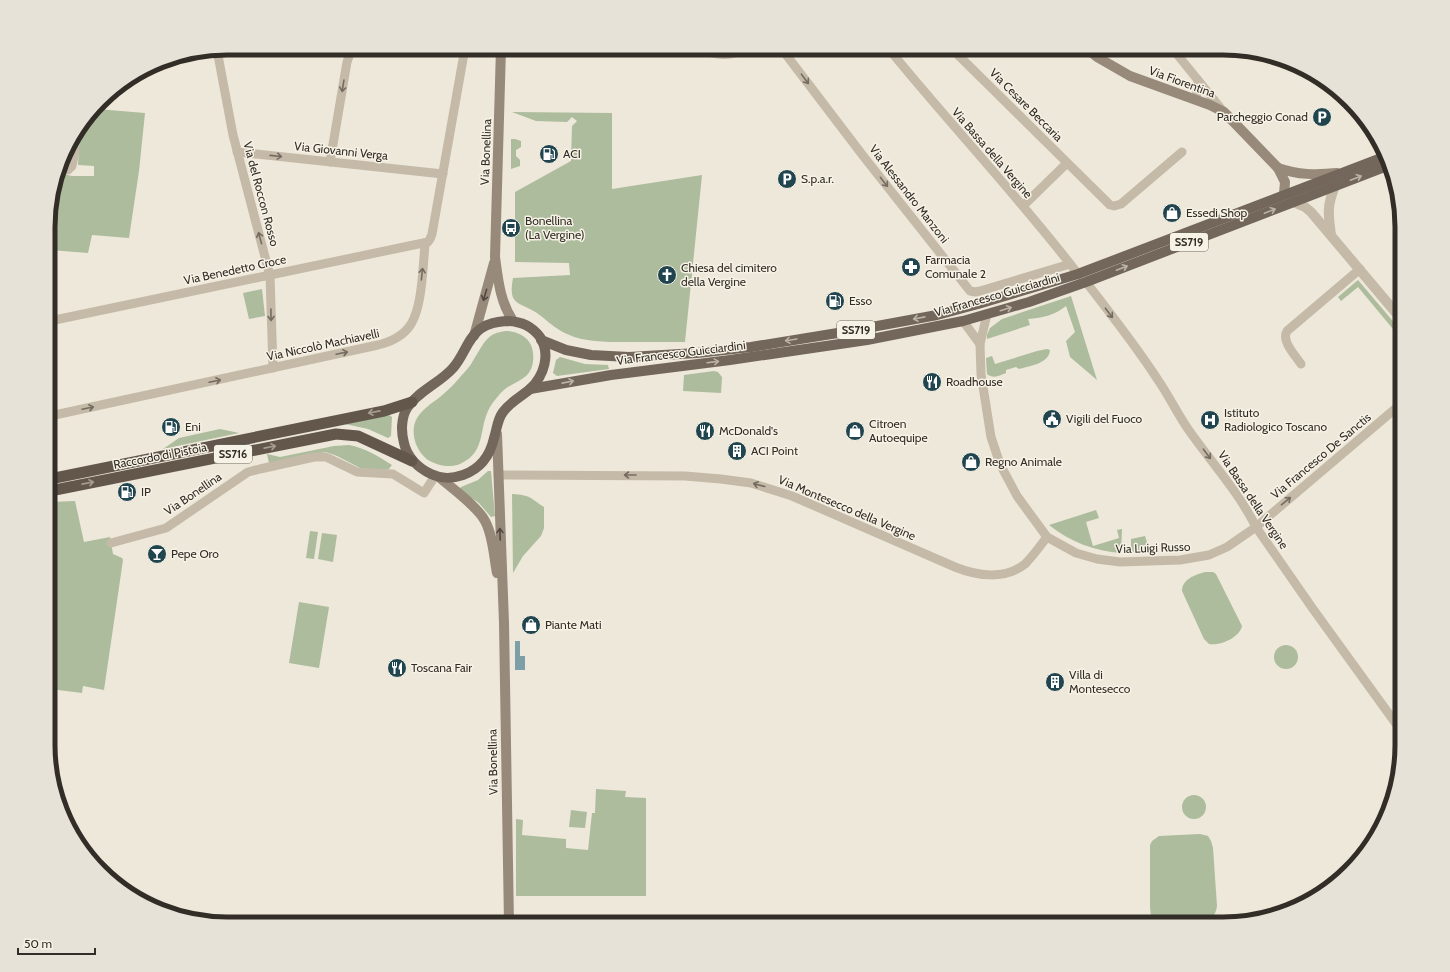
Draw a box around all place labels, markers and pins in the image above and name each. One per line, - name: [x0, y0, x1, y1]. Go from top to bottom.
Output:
- parking icon: Parcheggio Conad: [1311, 106, 1333, 128]
- place label: Parcheggio Conad: [1217, 109, 1308, 124]
- fuel station icon: ACI: [538, 143, 560, 165]
- place label: ACI: [563, 146, 581, 161]
- parking icon: S.p.a.r.: [776, 168, 798, 190]
- place label: S.p.a.r.: [801, 171, 834, 186]
- shop icon: Essedi Shop: [1161, 202, 1183, 224]
- place label: Essedi Shop: [1186, 205, 1248, 220]
- place label: Bonellina (La Vergine): [525, 213, 585, 242]
- bus stop icon: Bonellina (La Vergine): [500, 217, 522, 239]
- place label: Farmacia Comunale 2: [925, 252, 986, 281]
- pharmacy icon: Farmacia Comunale 2: [900, 256, 922, 278]
- place label: Chiesa del cimitero della Vergine: [681, 260, 777, 289]
- church icon: Chiesa del cimitero della Vergine: [656, 264, 678, 286]
- fuel station icon: Esso: [824, 290, 846, 312]
- place label: Esso: [849, 293, 873, 308]
- restaurant icon: Roadhouse: [921, 371, 943, 393]
- place label: Roadhouse: [946, 374, 1003, 389]
- place label: Istituto Radiologico Toscano: [1224, 405, 1327, 434]
- public building icon: Vigili del Fuoco: [1041, 408, 1063, 430]
- hospital icon: Istituto Radiologico Toscano: [1199, 409, 1221, 431]
- place label: Vigili del Fuoco: [1066, 411, 1143, 426]
- fuel station icon: Eni: [160, 416, 182, 438]
- place label: Citroen Autoequipe: [869, 416, 928, 445]
- place label: Eni: [185, 419, 201, 434]
- restaurant icon: McDonald's: [694, 420, 716, 442]
- shop icon: Citroen Autoequipe: [844, 420, 866, 442]
- place label: McDonald's: [719, 423, 778, 438]
- building icon: ACI Point: [726, 440, 748, 462]
- place label: ACI Point: [751, 443, 798, 458]
- shop icon: Regno Animale: [960, 451, 982, 473]
- place label: Regno Animale: [985, 454, 1062, 469]
- fuel station icon: IP: [116, 481, 138, 503]
- place label: IP: [141, 484, 151, 499]
- bar icon: Pepe Oro: [146, 543, 168, 565]
- place label: Pepe Oro: [171, 546, 219, 561]
- shop icon: Piante Mati: [520, 614, 542, 636]
- place label: Piante Mati: [545, 617, 601, 632]
- restaurant icon: Toscana Fair: [386, 657, 408, 679]
- place label: Toscana Fair: [411, 660, 472, 675]
- place label: Villa di Montesecco: [1069, 667, 1131, 696]
- building icon: Villa di Montesecco: [1044, 671, 1066, 693]

